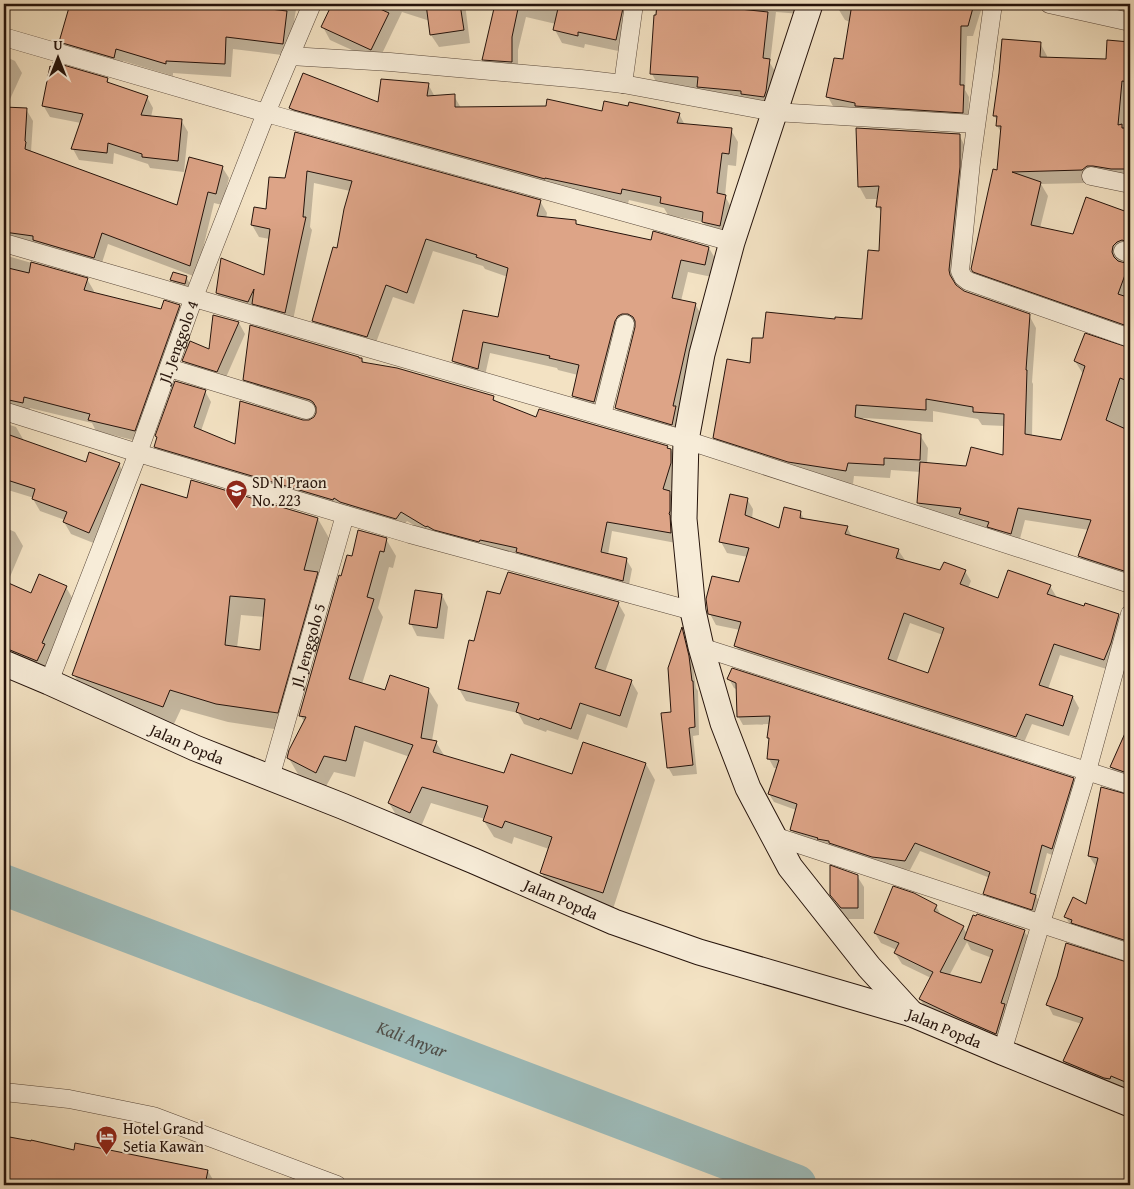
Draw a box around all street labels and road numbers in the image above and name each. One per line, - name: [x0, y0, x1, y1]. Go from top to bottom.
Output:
- street label: Jl. Jenggolo 4: [151, 297, 204, 388]
- street label: Jl. Jenggolo 5: [284, 600, 331, 692]
- street label: Jalan Popda: [144, 716, 228, 770]
- street label: Jalan Popda: [518, 871, 602, 926]
- street label: Jalan Popda: [903, 1001, 986, 1054]

